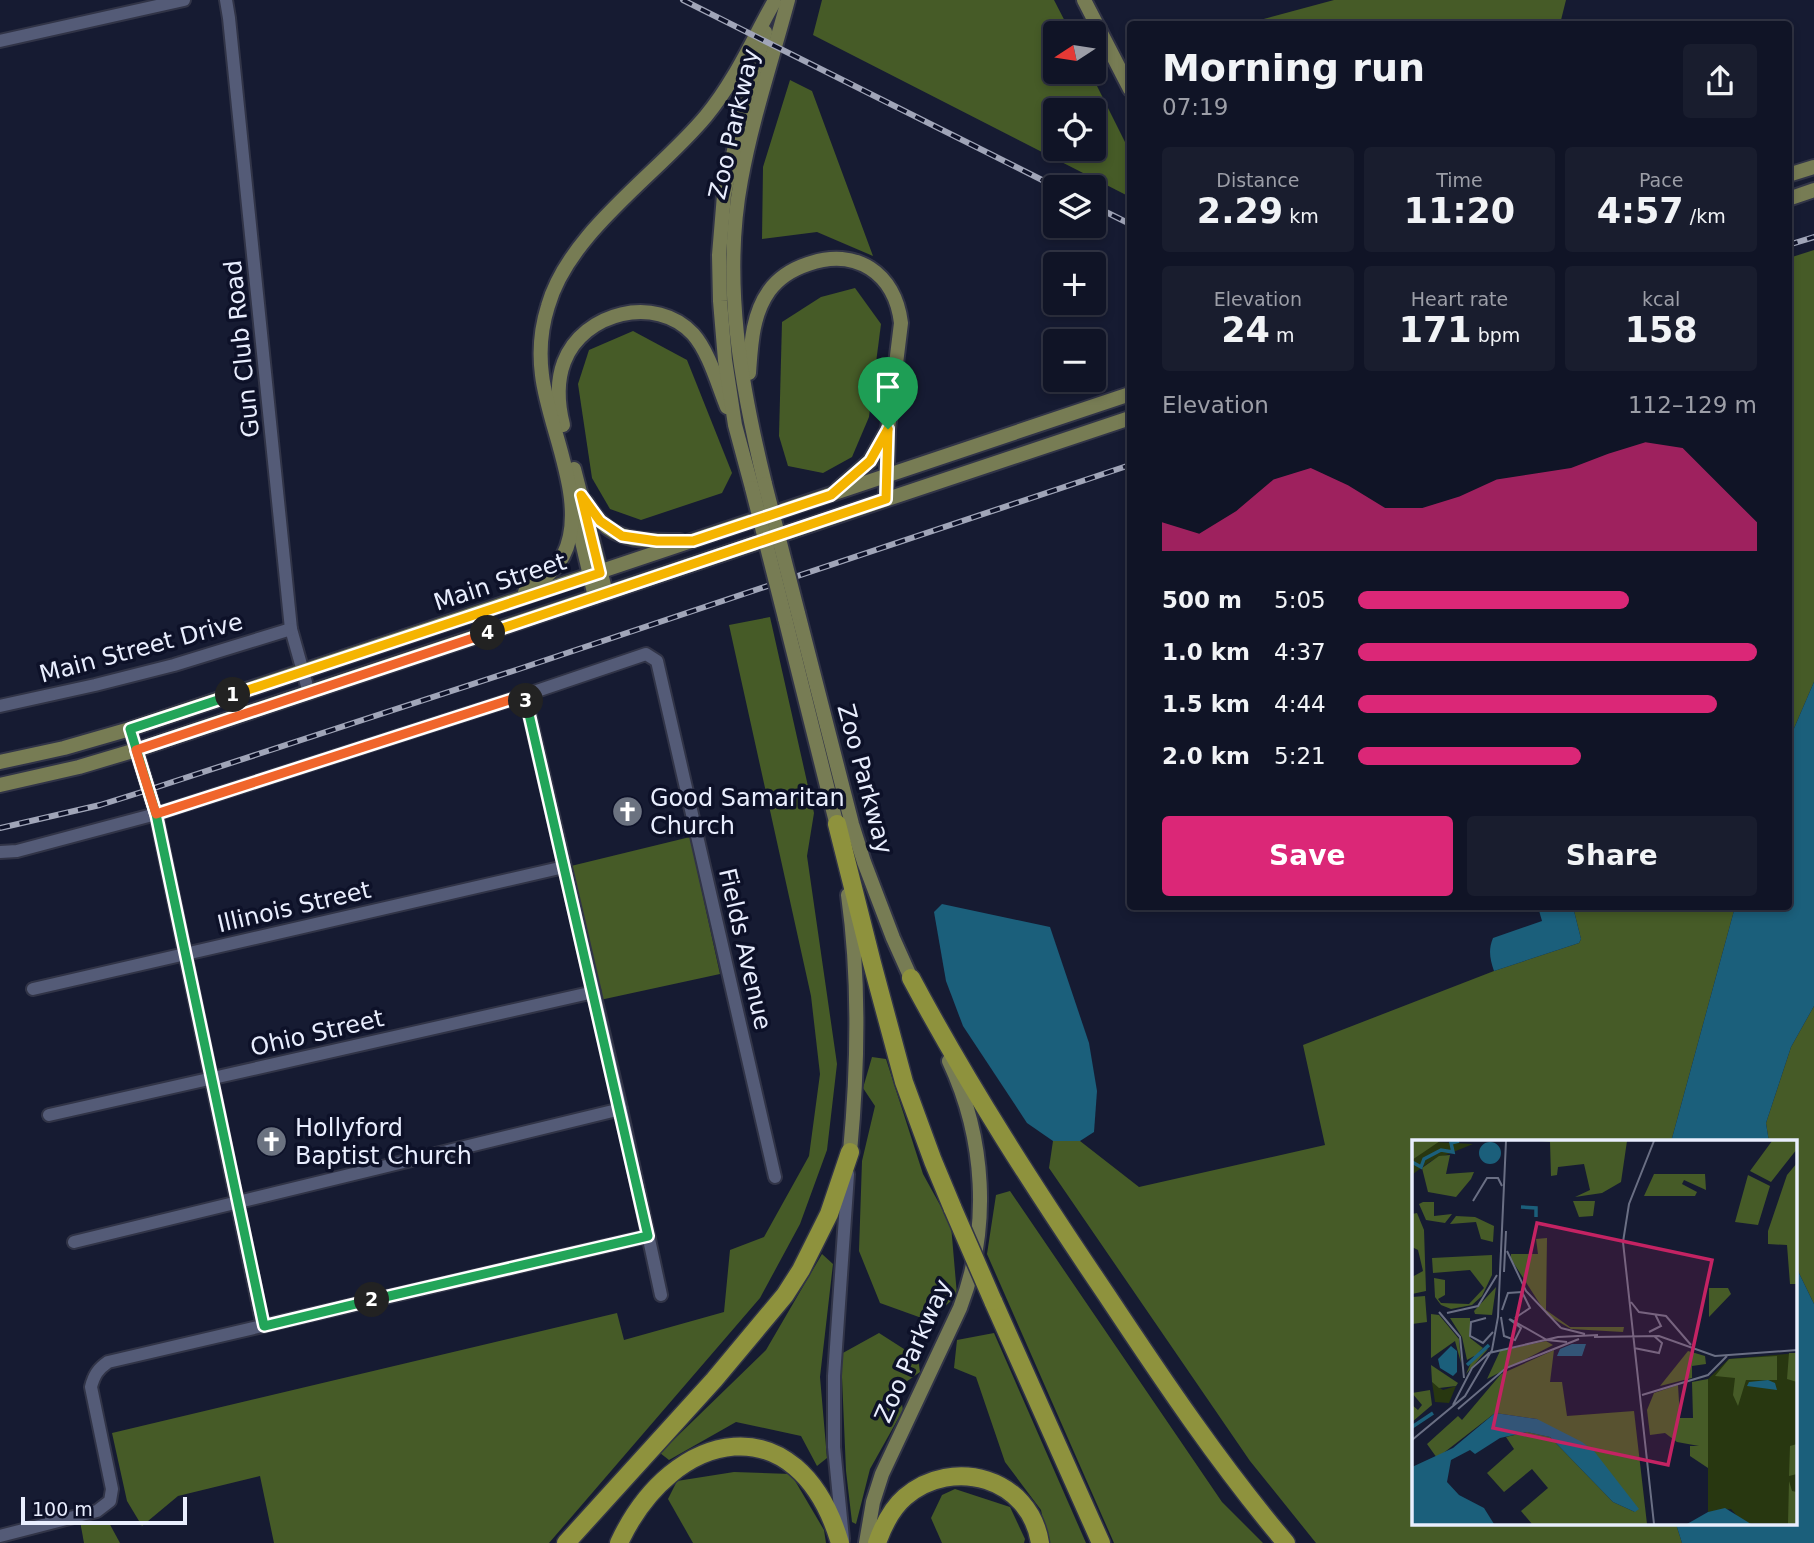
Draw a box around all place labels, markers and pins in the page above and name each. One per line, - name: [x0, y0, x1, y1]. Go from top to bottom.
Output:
- pin: [858, 357, 918, 429]
- pin: 4: [470, 616, 505, 650]
- pin: 1: [216, 678, 250, 712]
- pin: 3: [508, 684, 544, 718]
- place label: Good Samaritan Church: [650, 784, 845, 840]
- church icon: Good Samaritan Church: [610, 795, 644, 829]
- place label: Hollyford Baptist Church: [295, 1114, 472, 1170]
- church icon: Hollyford Baptist Church: [255, 1125, 289, 1159]
- pin: 2: [354, 1282, 390, 1318]

